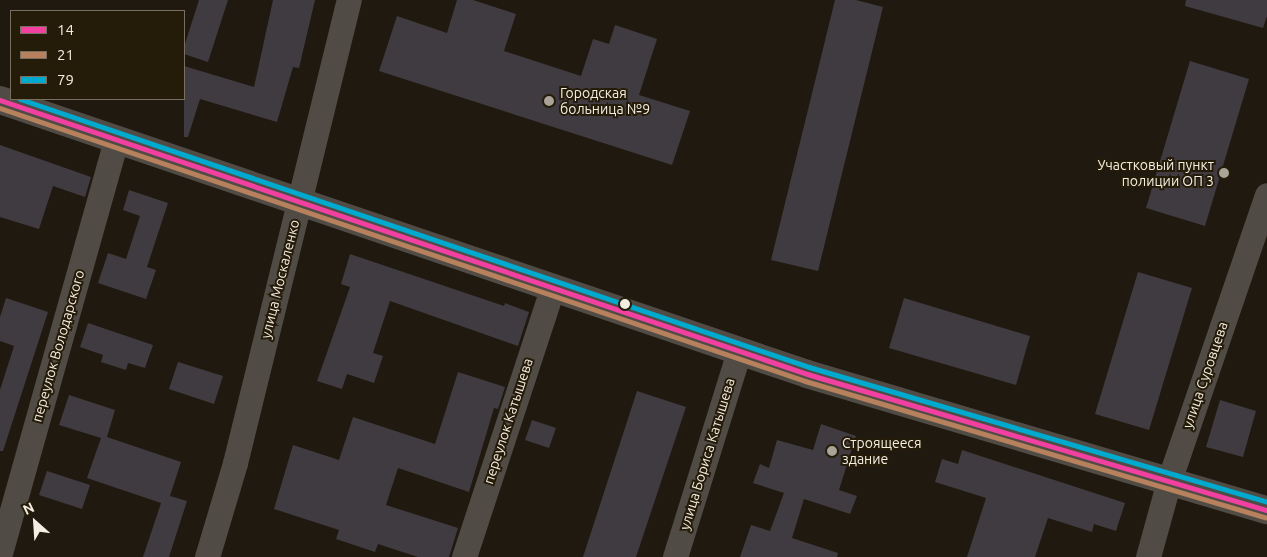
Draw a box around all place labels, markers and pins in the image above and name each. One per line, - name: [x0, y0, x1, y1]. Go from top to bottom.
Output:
- place label: Городская больница №9: [560, 85, 650, 118]
- marker: Городская больница №9: [542, 94, 556, 108]
- place label: Участковый пункт полиции ОП 3: [1098, 157, 1214, 190]
- marker: Участковый пункт полиции ОП 3: [1218, 167, 1230, 179]
- unlabelled marker: [620, 299, 630, 309]
- place label: Строящееся здание: [842, 435, 921, 468]
- marker: Строящееся здание: [826, 445, 838, 457]

